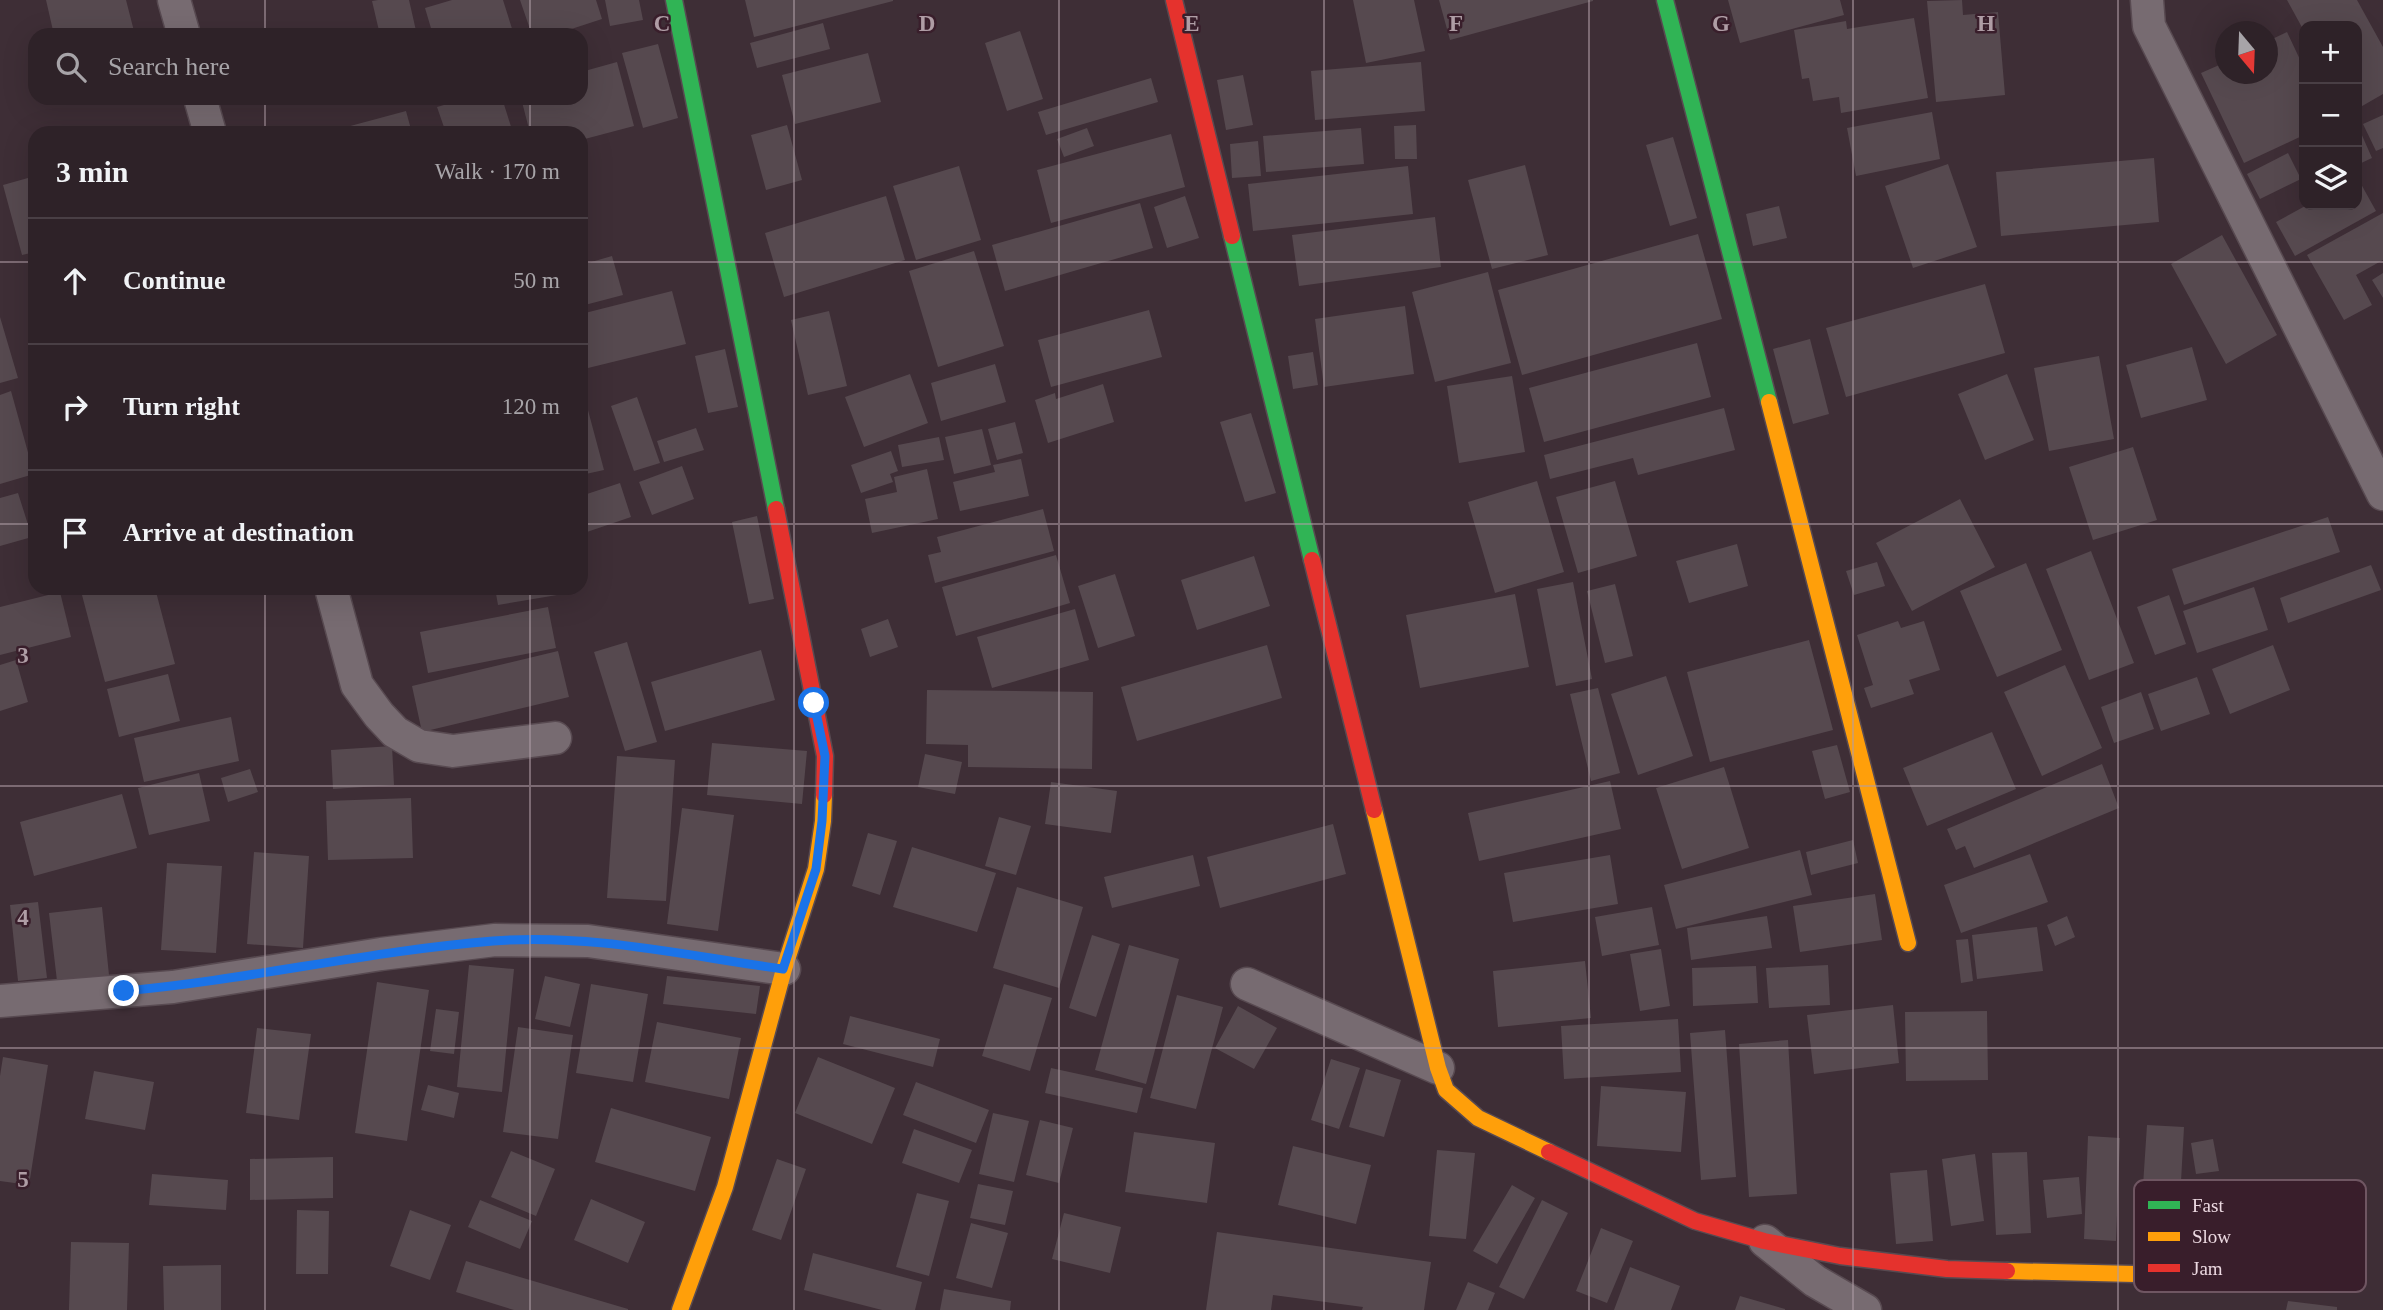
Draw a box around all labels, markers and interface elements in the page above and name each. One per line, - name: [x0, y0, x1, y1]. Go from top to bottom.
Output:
- text: C: [654, 11, 670, 36]
- text: D: [919, 11, 935, 36]
- text: E: [1184, 11, 1200, 36]
- text: F: [1449, 11, 1463, 36]
- text: G: [1712, 11, 1730, 36]
- text: H: [1977, 11, 1995, 36]
- north arrow: [2215, 21, 2278, 84]
- map controls: [2299, 21, 2362, 210]
- button: +: [2299, 21, 2362, 84]
- search box: [28, 28, 588, 105]
- icon: search: [52, 48, 90, 86]
- text: Search here: [108, 52, 230, 81]
- button: −: [2299, 84, 2362, 147]
- button: layers: [2299, 147, 2362, 210]
- text: 3 min: [56, 155, 129, 188]
- text: Walk · 170 m: [435, 159, 560, 184]
- icon: ahead: [56, 262, 94, 300]
- text: Continue: [123, 266, 226, 295]
- text: 50 m: [513, 268, 560, 293]
- icon: right: [56, 388, 94, 426]
- text: Turn right: [123, 392, 240, 421]
- text: 120 m: [502, 394, 560, 419]
- icon: arrive: [56, 514, 94, 552]
- text: Arrive at destination: [123, 518, 354, 547]
- text: 3: [17, 643, 29, 668]
- route start: [798, 687, 829, 718]
- text: 4: [17, 905, 29, 930]
- route end: [108, 975, 139, 1006]
- text: 5: [17, 1167, 29, 1192]
- legend: [2134, 1180, 2366, 1292]
- text: Fast: [2192, 1195, 2224, 1216]
- text: Slow: [2192, 1226, 2231, 1247]
- text: Jam: [2192, 1258, 2223, 1279]

